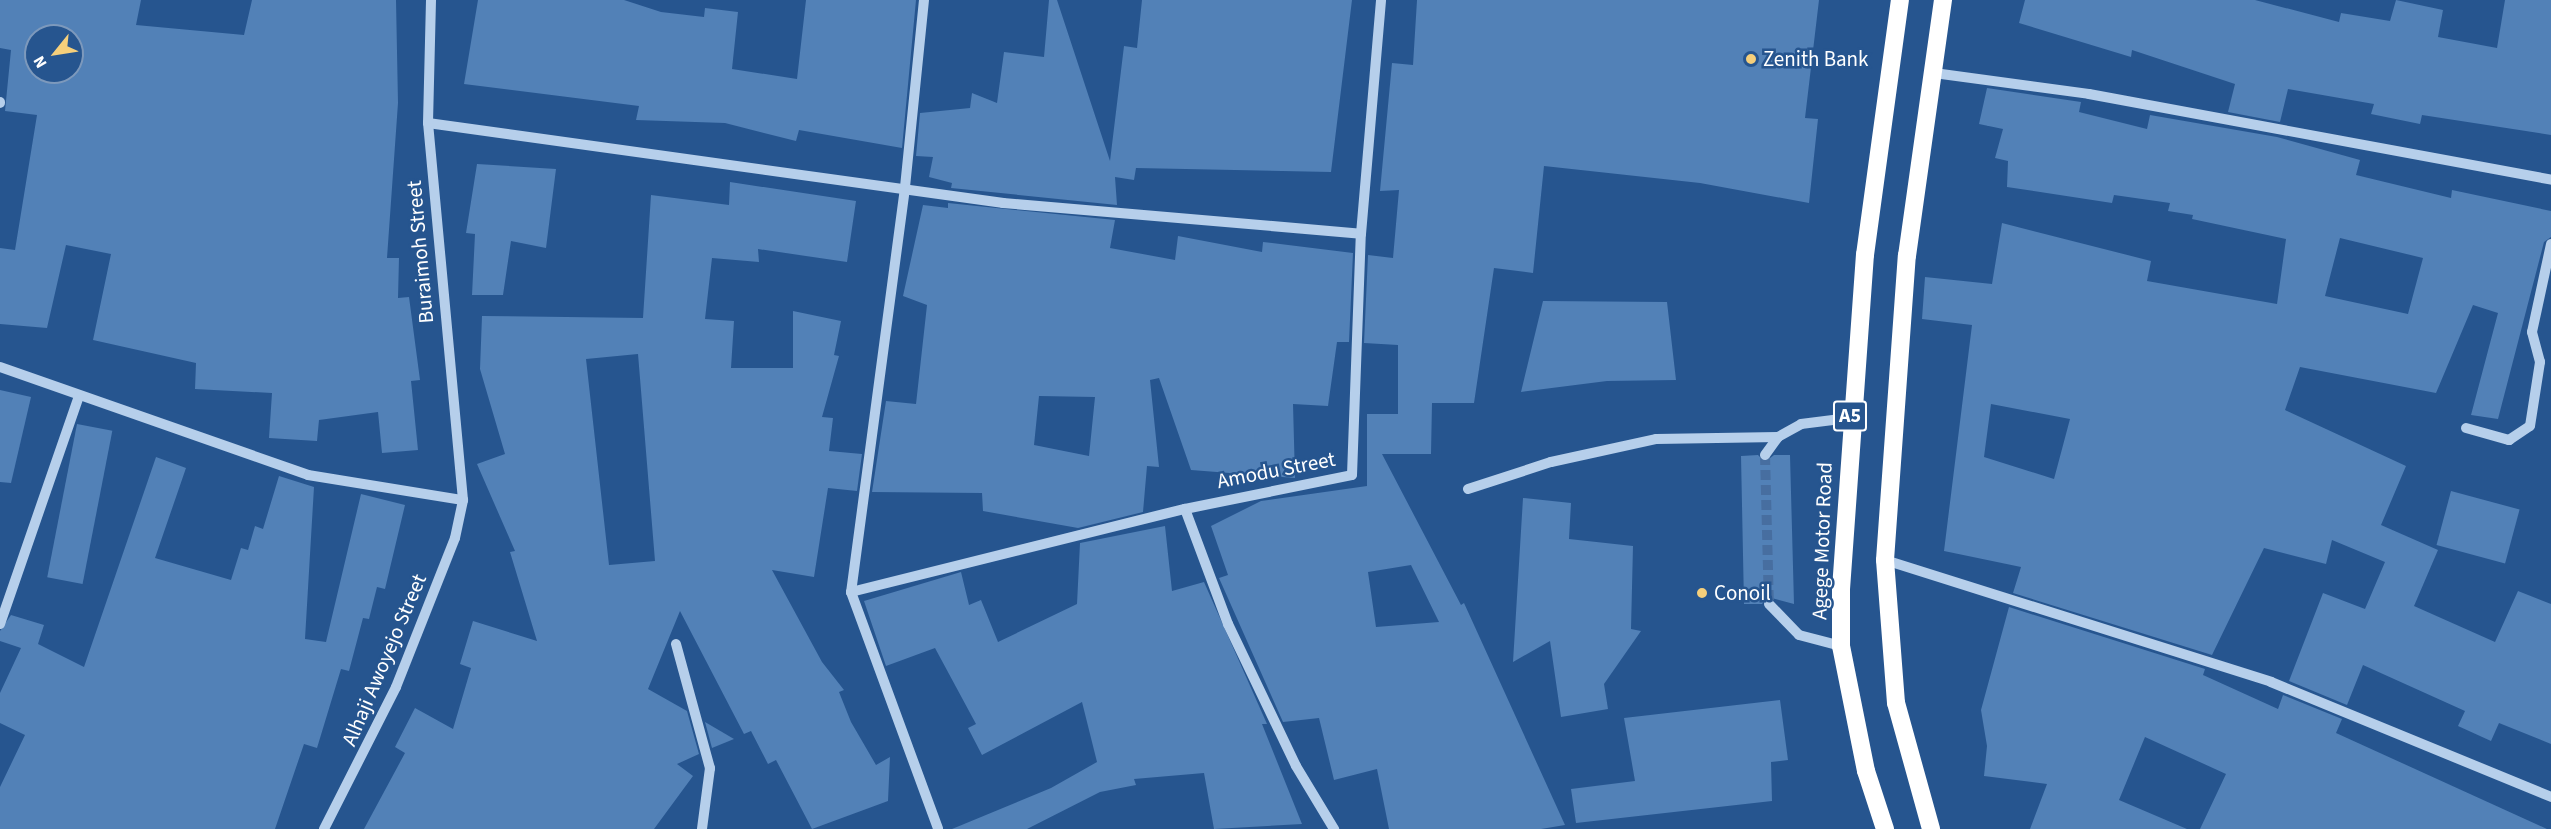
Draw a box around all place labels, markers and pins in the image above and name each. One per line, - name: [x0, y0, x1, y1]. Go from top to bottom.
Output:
- place label: Zenith Bank: [1763, 46, 1868, 72]
- marker: Zenith Bank: [1744, 52, 1758, 66]
- place label: Conoil: [1714, 580, 1771, 606]
- marker: Conoil: [1695, 586, 1709, 600]

